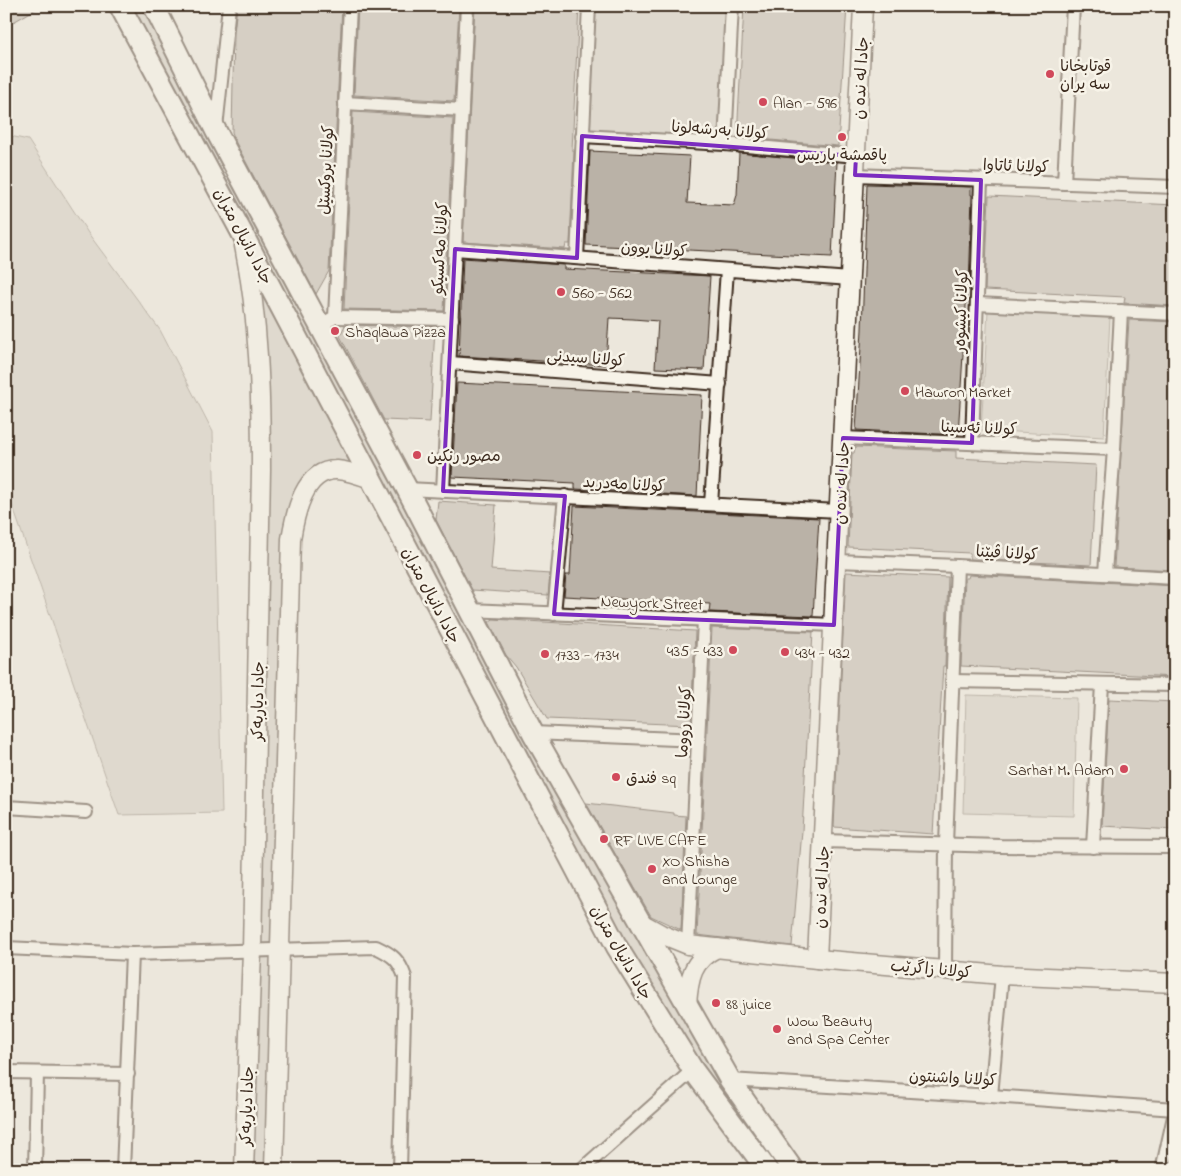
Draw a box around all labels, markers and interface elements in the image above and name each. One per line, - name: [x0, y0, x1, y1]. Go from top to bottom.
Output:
- street label: جادا له نده ن: [848, 36, 876, 120]
- place label: قوتابخانا سه يران: [1060, 55, 1111, 97]
- marker: قوتابخانا سه يران: [1044, 68, 1056, 80]
- place label: Alan - 596: [773, 92, 837, 116]
- marker: Alan - 596: [757, 96, 769, 108]
- street label: كولانا به‌رشه‌لونا: [670, 116, 769, 146]
- street label: كولانا بروکسێل: [313, 125, 341, 215]
- marker: پاقمشة باريس: [836, 131, 848, 143]
- place label: پاقمشة باريس: [797, 144, 887, 168]
- street label: كولانا ئاتاوا: [982, 154, 1050, 180]
- street label: جادا دانيال متران: [207, 184, 278, 290]
- street label: كولانا مەکسیکو: [426, 201, 455, 297]
- street label: كولانا بوون: [620, 236, 688, 264]
- street label: كولانا كیشوه‌ر: [948, 269, 975, 355]
- place label: 560 - 562: [571, 282, 632, 306]
- marker: 560 - 562: [555, 286, 567, 298]
- place label: Shaqlawa Pizza: [345, 321, 446, 345]
- marker: Shaqlawa Pizza: [329, 325, 341, 337]
- street label: كولانا سيدنى: [546, 344, 626, 374]
- place label: Hawron Market: [915, 381, 1012, 405]
- marker: Hawron Market: [899, 385, 911, 397]
- street label: كولانا ئەسینا: [940, 416, 1018, 442]
- street label: جادا له نده ن: [829, 441, 857, 525]
- place label: مصور رنكين: [427, 445, 501, 469]
- marker: مصور رنكين: [411, 449, 423, 461]
- street label: كولانا مه‌درید: [582, 471, 666, 499]
- street label: كولانا ڤیێنا: [975, 540, 1039, 568]
- street label: جادا دانيال متران: [395, 543, 466, 649]
- street label: Newyork Street: [600, 590, 704, 618]
- place label: 435 - 433: [667, 640, 723, 664]
- place label: 434 - 432: [795, 642, 850, 666]
- place label: 1733 - 1734: [555, 644, 619, 668]
- marker: 435 - 433: [727, 644, 739, 656]
- marker: 434 - 432: [779, 646, 791, 658]
- marker: 1733 - 1734: [539, 648, 551, 660]
- street label: جادا دیاربه‌كر: [246, 661, 272, 743]
- street label: كولانا رووما: [671, 685, 699, 759]
- place label: Sarhat M. Adam: [1008, 759, 1114, 783]
- marker: Sarhat M. Adam: [1118, 763, 1130, 775]
- place label: فندق sq: [626, 767, 676, 791]
- marker: فندق sq: [610, 771, 622, 783]
- place label: RF LIVE CAFE: [614, 829, 707, 853]
- marker: RF LIVE CAFE: [598, 833, 610, 845]
- street label: جادا له نده ن: [809, 845, 837, 929]
- place label: XO Shisha and Lounge: [662, 850, 738, 892]
- marker: XO Shisha and Lounge: [646, 863, 658, 875]
- street label: جادا دانيال متران: [583, 901, 657, 1005]
- street label: كولانا زاگرێب: [889, 954, 973, 986]
- place label: 88 juice: [726, 993, 772, 1017]
- marker: 88 juice: [710, 997, 722, 1009]
- place label: Wow Beauty and Spa Center: [787, 1010, 890, 1052]
- marker: Wow Beauty and Spa Center: [771, 1023, 783, 1035]
- street label: كولانا واشنتون: [908, 1065, 998, 1093]
- street label: جادا دیاربه‌كر: [235, 1066, 261, 1148]

